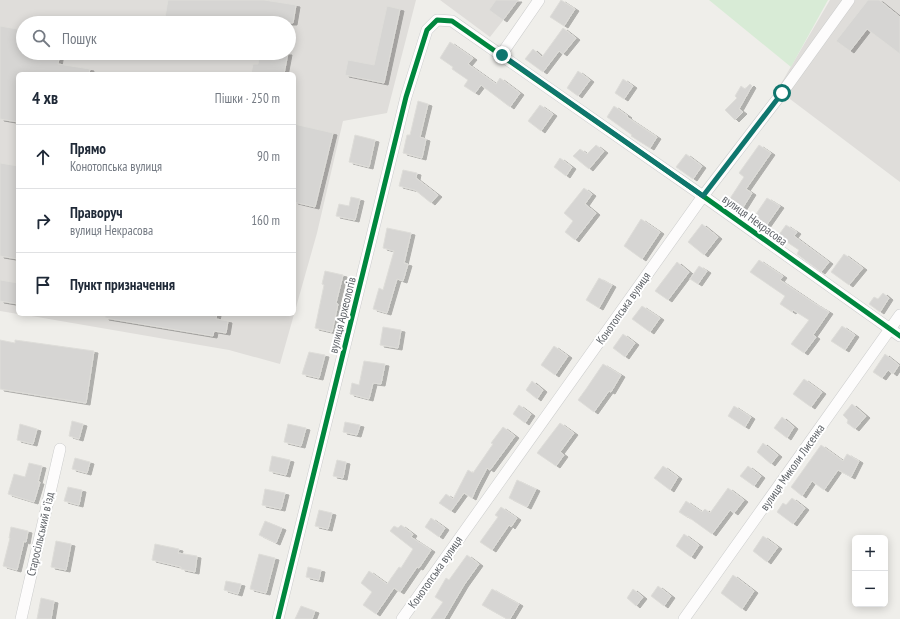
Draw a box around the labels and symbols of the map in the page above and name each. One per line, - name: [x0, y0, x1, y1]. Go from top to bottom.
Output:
- route end: [493, 46, 511, 64]
- route start: [773, 84, 791, 102]
- street label: вулиця Некрасова: [720, 191, 791, 249]
- street label: Конотопська вулиця: [593, 269, 654, 347]
- street label: вулиця Археологів: [325, 275, 359, 355]
- street label: вулиця Миколи Лисенка: [757, 421, 828, 513]
- street label: Старосільський в'їзд: [23, 490, 57, 578]
- street label: Конотопська вулиця: [405, 533, 466, 611]

